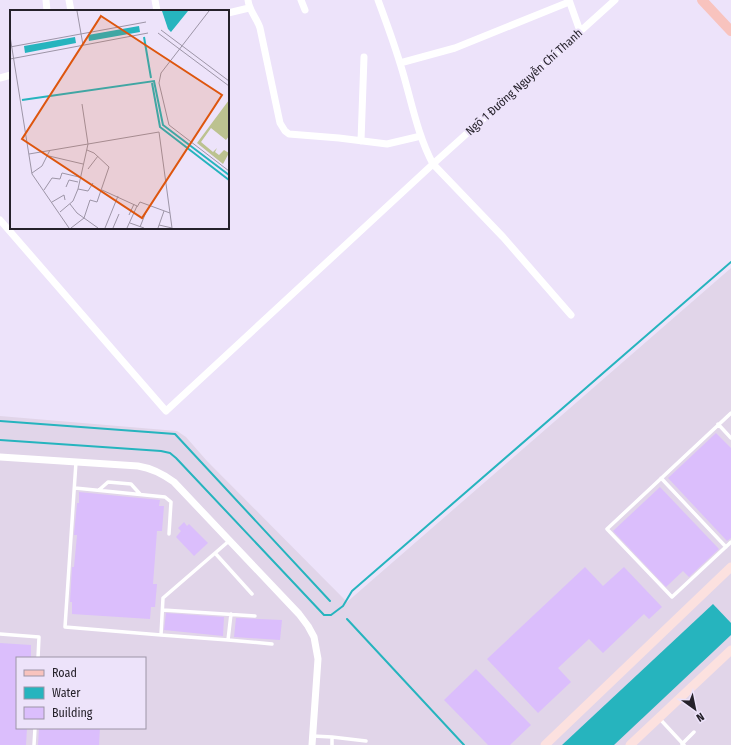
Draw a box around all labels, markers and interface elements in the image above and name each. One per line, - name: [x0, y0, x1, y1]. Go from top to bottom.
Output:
- inset map: [10, 10, 229, 229]
- street label: Ngõ 1 Đường Nguyễn Chí Thanh: [462, 25, 585, 138]
- legend: [16, 657, 146, 729]
- text: Road: [52, 666, 77, 680]
- text: Water: [52, 686, 81, 700]
- north arrow: [675, 689, 715, 729]
- text: Building: [52, 706, 93, 720]
- text: N: [694, 710, 706, 724]

